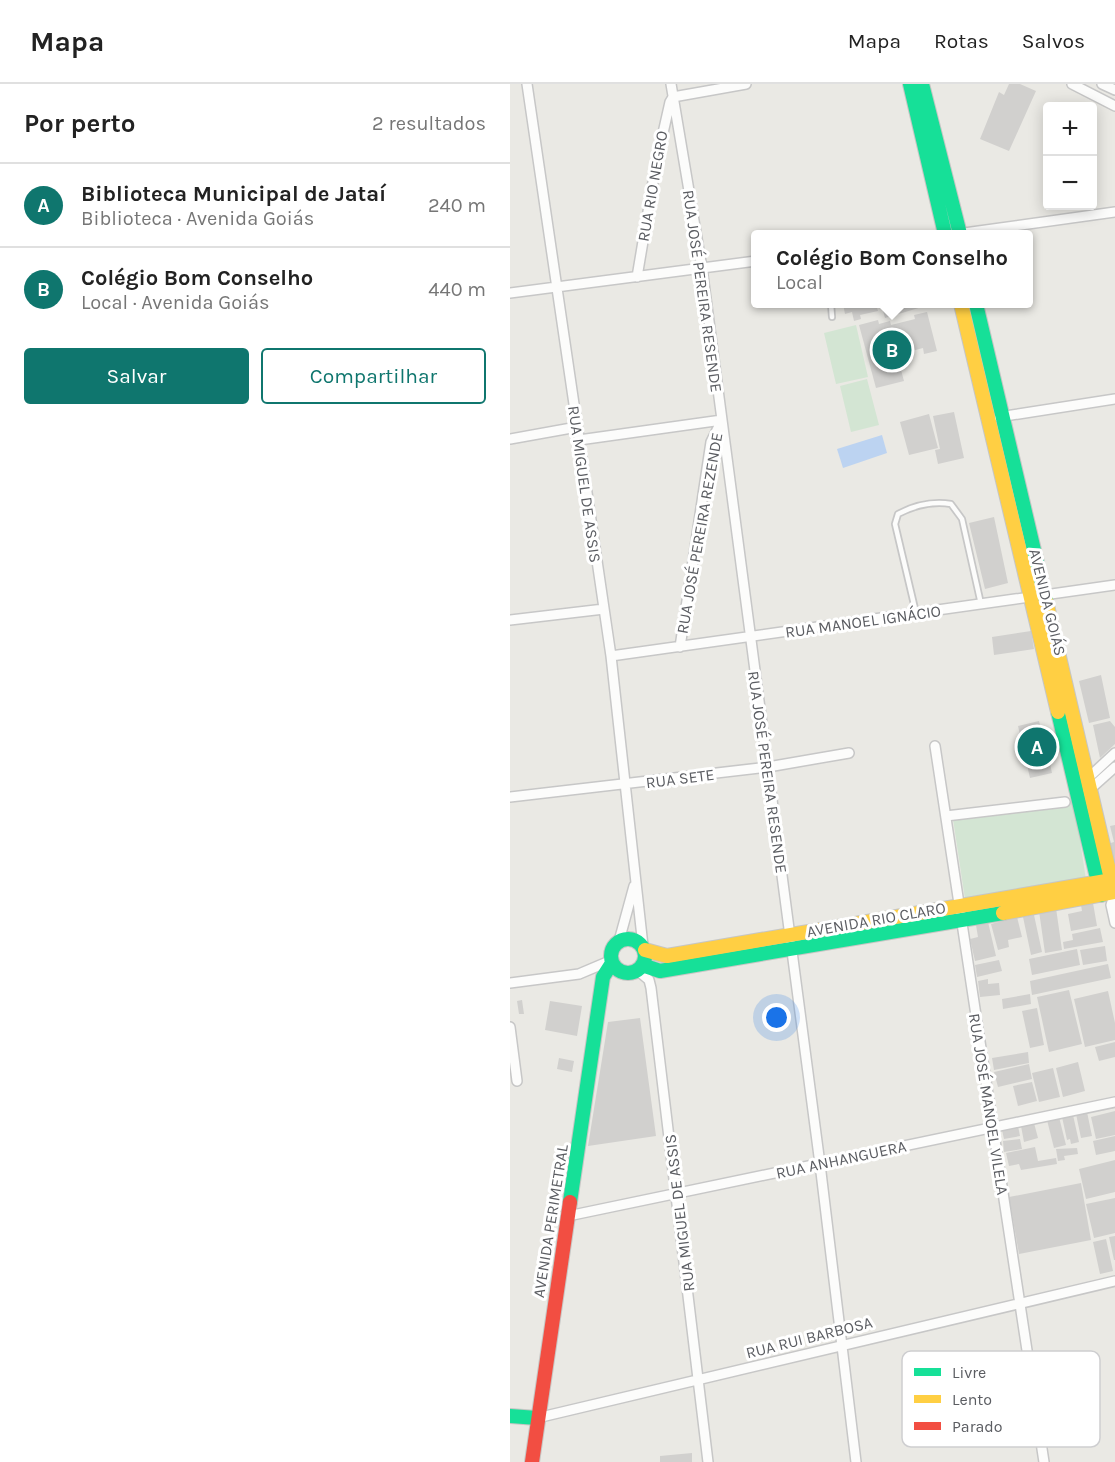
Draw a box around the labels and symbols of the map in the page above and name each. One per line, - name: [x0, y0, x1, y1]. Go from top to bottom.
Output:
- street label: RUA RIO NEGRO: [633, 129, 672, 243]
- street label: RUA JOSÉ PEREIRA RESENDE: [679, 189, 726, 394]
- pin: B: [872, 328, 911, 372]
- street label: RUA MIGUEL DE ASSIS: [564, 404, 605, 564]
- street label: RUA JOSÉ PEREIRA REZENDE: [672, 431, 727, 635]
- street label: AVENIDA GOIÁS: [1025, 547, 1070, 658]
- street label: RUA MANOEL IGNÁCIO: [784, 601, 942, 642]
- street label: RUA JOSÉ PEREIRA RESENDE: [744, 670, 791, 875]
- pin: A: [1018, 724, 1056, 770]
- street label: RUA SETE: [645, 765, 715, 792]
- street label: AVENIDA RIO CLARO: [805, 898, 947, 941]
- your location: [762, 1003, 791, 1032]
- street label: RUA JOSÉ MANOEL VILELA: [965, 1012, 1012, 1196]
- street label: RUA MIGUEL DE ASSIS: [660, 1133, 699, 1293]
- street label: RUA ANHANGUERA: [774, 1136, 908, 1183]
- street label: AVENIDA PERIMETRAL: [529, 1143, 572, 1299]
- street label: RUA RUI BARBOSA: [744, 1313, 874, 1362]
- legend: [902, 1351, 1100, 1447]
- text: Livre: [952, 1363, 986, 1382]
- text: Lento: [952, 1390, 992, 1409]
- text: Parado: [952, 1417, 1002, 1436]

